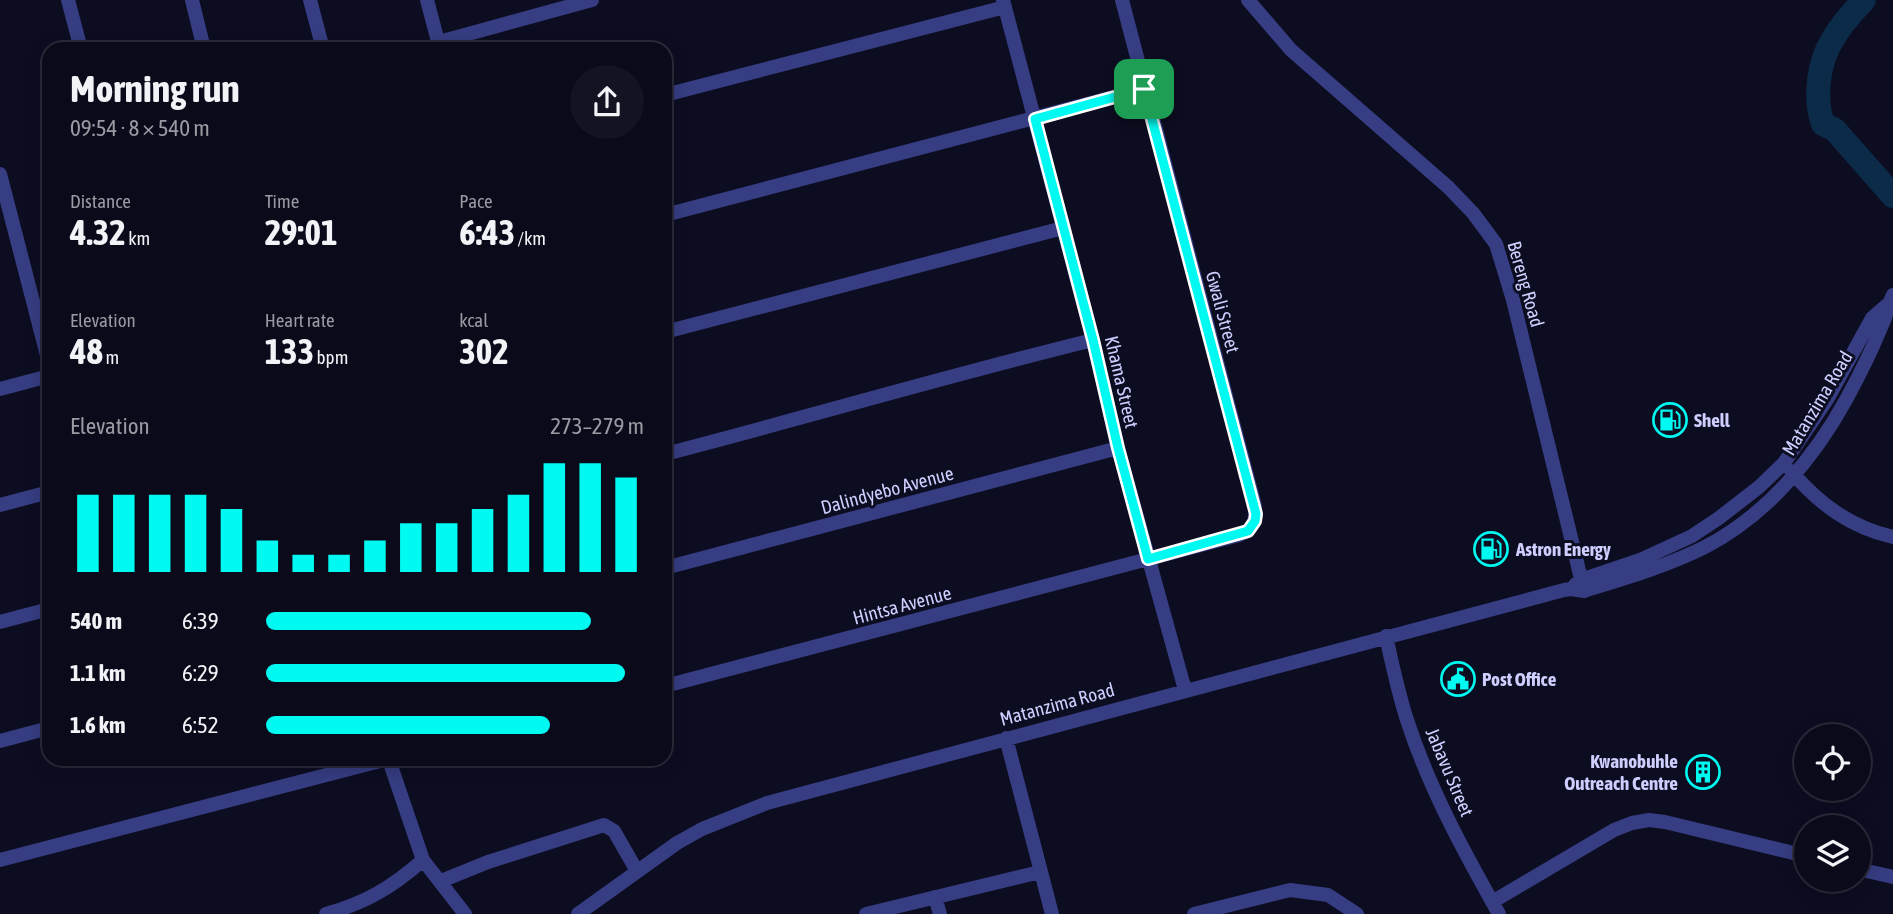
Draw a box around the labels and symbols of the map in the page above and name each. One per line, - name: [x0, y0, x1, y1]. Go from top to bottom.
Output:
- pin: [1114, 59, 1174, 119]
- street label: Bereng Road: [1503, 239, 1549, 329]
- street label: Gwali Street: [1202, 269, 1244, 355]
- street label: Khama Street: [1101, 334, 1143, 430]
- street label: Matanzima Road: [1777, 347, 1857, 459]
- fuel station icon: Shell: [1651, 401, 1689, 439]
- place label: Shell: [1694, 409, 1731, 431]
- street label: Dalindyebo Avenue: [818, 462, 956, 518]
- fuel station icon: Astron Energy: [1472, 530, 1510, 568]
- place label: Astron Energy: [1515, 538, 1611, 560]
- street label: Hintsa Avenue: [850, 581, 954, 629]
- public building icon: Post Office: [1439, 660, 1477, 698]
- place label: Post Office: [1482, 668, 1557, 690]
- street label: Matanzima Road: [997, 678, 1117, 730]
- street label: Jabavu Street: [1421, 724, 1479, 820]
- place label: Kwanobuhle Outreach Centre: [1564, 750, 1678, 794]
- building icon: Kwanobuhle Outreach Centre: [1684, 753, 1722, 791]

